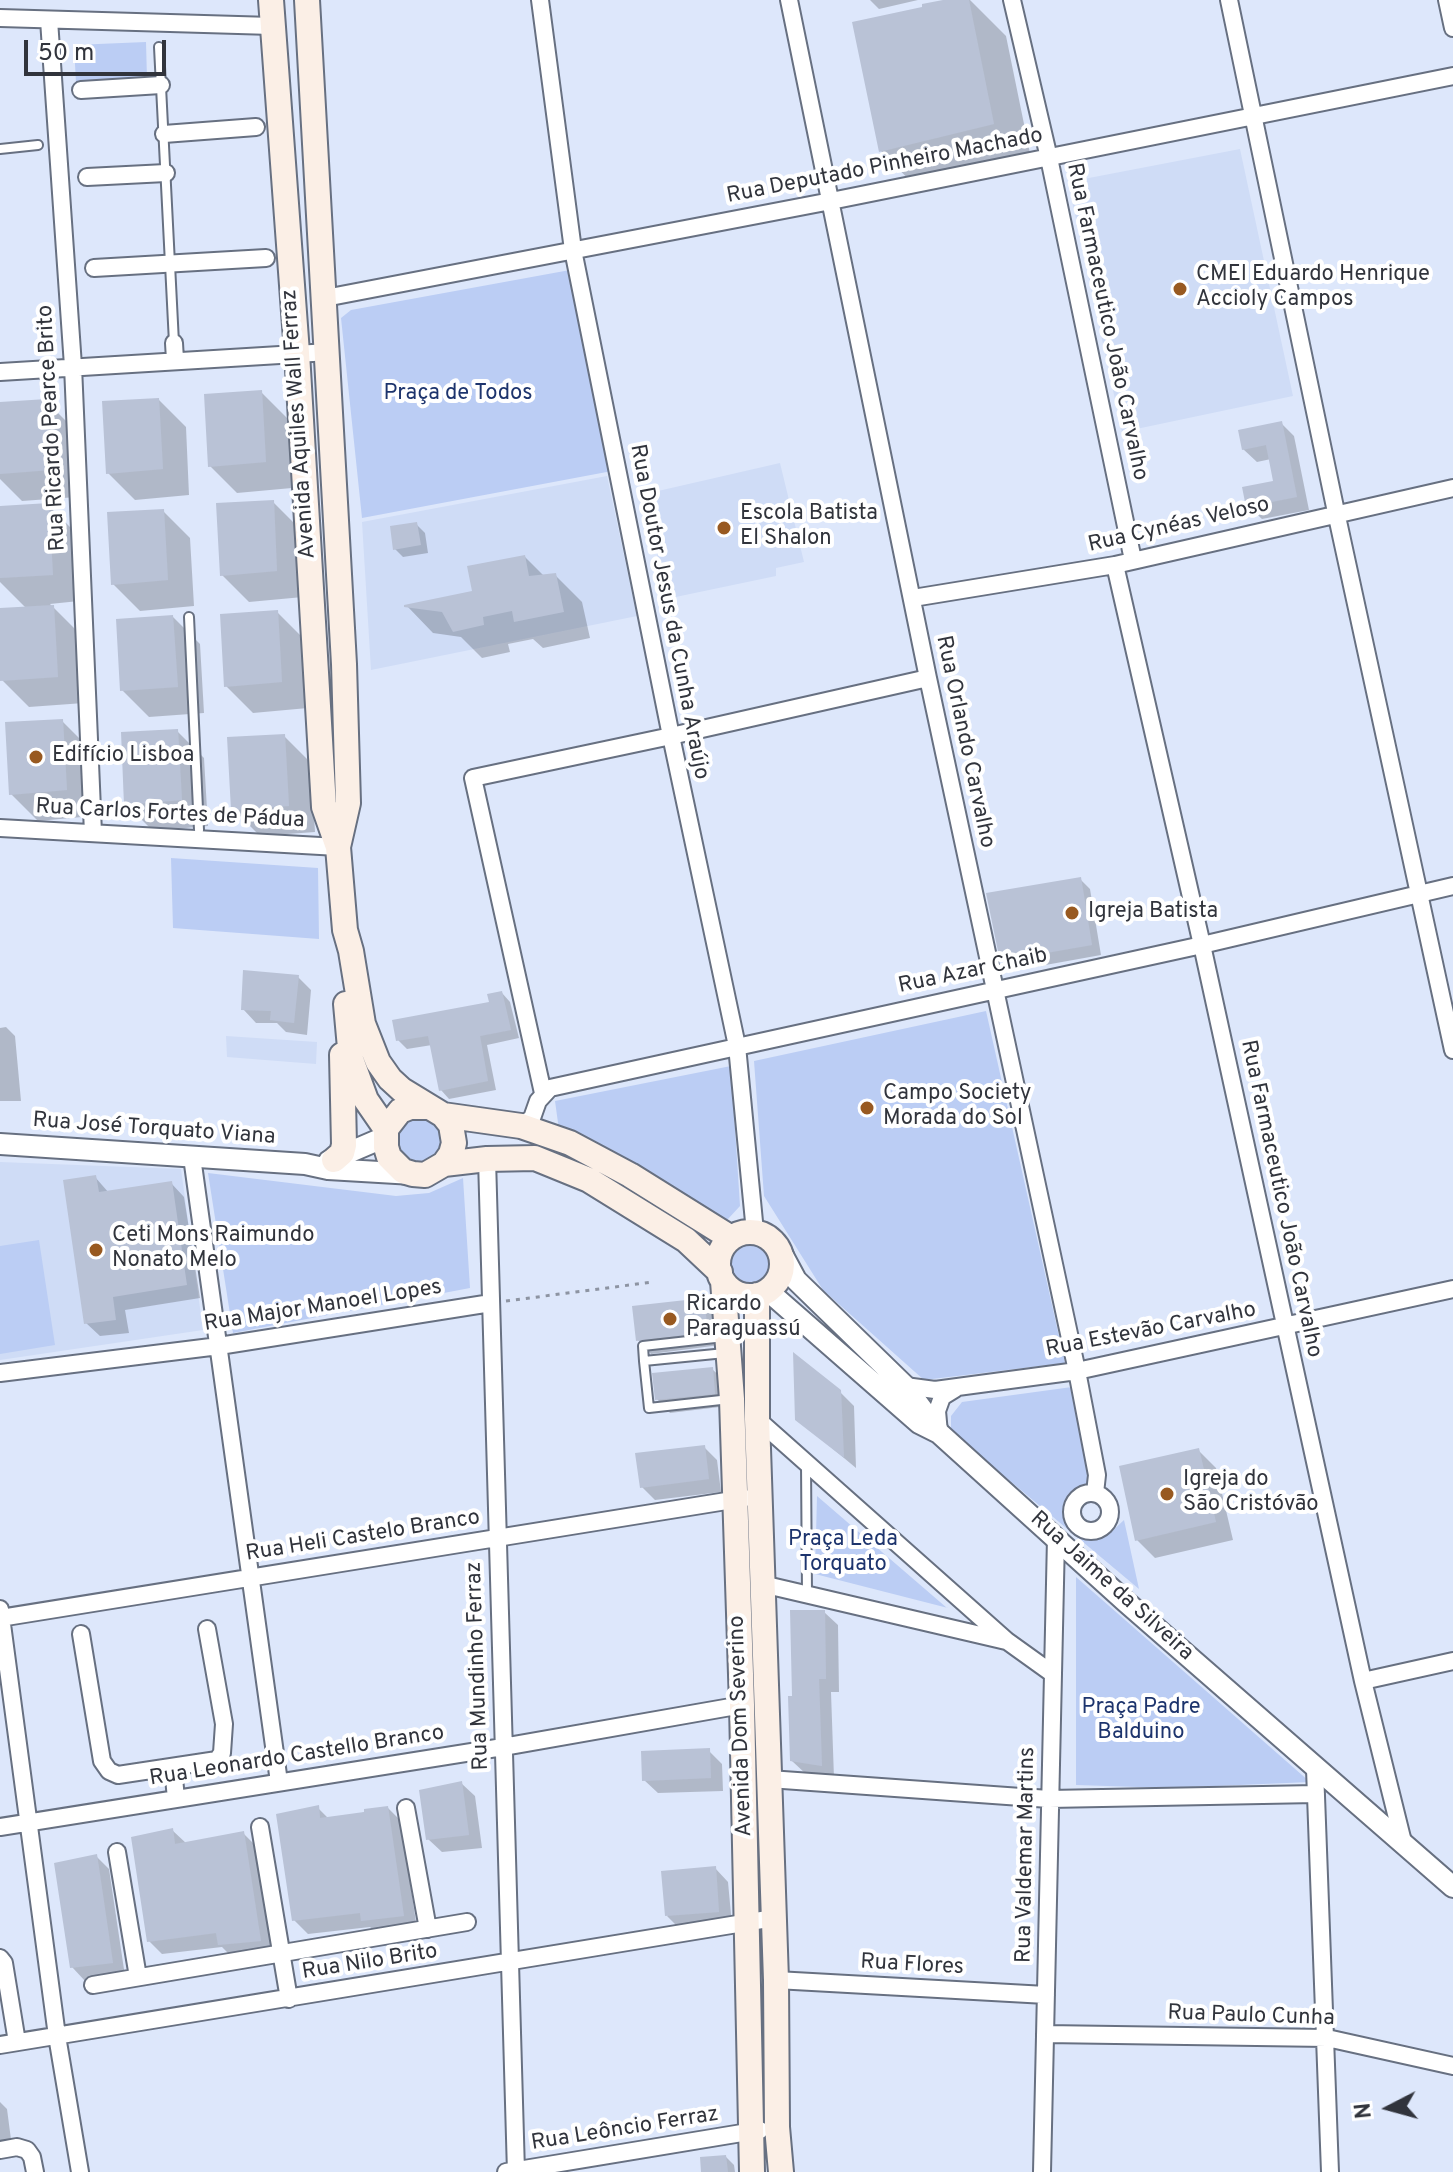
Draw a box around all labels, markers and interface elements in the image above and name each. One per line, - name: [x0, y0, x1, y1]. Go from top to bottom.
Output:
- scale bar: [28, 24, 170, 74]
- text: 50 m: [38, 39, 94, 69]
- street label: Rua Deputado Pinheiro Machado: [725, 123, 1045, 211]
- street label: Rua Farmaceutico João Carvalho: [1059, 161, 1153, 483]
- place label: CMEI Eduardo Henrique Accioly Campos: [1196, 263, 1430, 314]
- marker: CMEI Eduardo Henrique Accioly Campos: [1171, 280, 1189, 298]
- street label: Avenida Aquiles Wall Ferraz: [277, 288, 323, 560]
- street label: Rua Ricardo Pearce Brito: [33, 304, 73, 552]
- park label: Praça de Todos: [384, 382, 532, 408]
- street label: Rua Doutor Jesus da Cunha Araújo: [623, 442, 713, 782]
- street label: Rua Cynéas Veloso: [1086, 492, 1272, 560]
- place label: Escola Batista El Shalon: [740, 502, 878, 554]
- marker: Escola Batista El Shalon: [715, 519, 733, 537]
- street label: Rua Orlando Carvalho: [929, 633, 999, 851]
- place label: Edifício Lisboa: [52, 744, 194, 770]
- marker: Edifício Lisboa: [27, 748, 45, 766]
- street label: Rua Carlos Fortes de Pádua: [35, 795, 305, 835]
- place label: Igreja Batista: [1088, 900, 1218, 926]
- marker: Igreja Batista: [1063, 904, 1081, 922]
- street label: Rua Azar Chaib: [896, 943, 1050, 1001]
- street label: Rua Farmaceutico João Carvalho: [1233, 1038, 1327, 1360]
- place label: Campo Society Morada do Sol: [883, 1082, 1031, 1134]
- marker: Campo Society Morada do Sol: [858, 1099, 876, 1117]
- street label: Rua José Torquato Viana: [32, 1108, 276, 1152]
- place label: Ceti Mons Raimundo Nonato Melo: [112, 1224, 314, 1276]
- marker: Ceti Mons Raimundo Nonato Melo: [87, 1241, 105, 1259]
- street label: Rua Major Manoel Lopes: [202, 1275, 444, 1339]
- place label: Ricardo Paraguassú: [686, 1293, 801, 1344]
- street label: Rua Estevão Carvalho: [1044, 1298, 1258, 1364]
- marker: Ricardo Paraguassú: [661, 1310, 679, 1328]
- place label: Igreja do São Cristóvão: [1183, 1468, 1319, 1520]
- marker: Igreja do São Cristóvão: [1158, 1485, 1176, 1503]
- street label: Rua Heli Castelo Branco: [244, 1505, 482, 1569]
- street label: Rua Jaime da Silveira: [1024, 1507, 1198, 1667]
- park label: Praça Leda Torquato: [788, 1528, 898, 1580]
- street label: Rua Mundinho Ferraz: [462, 1561, 496, 1771]
- street label: Avenida Dom Severino: [725, 1615, 759, 1837]
- park label: Praça Padre Balduino: [1082, 1696, 1200, 1748]
- street label: Rua Leonardo Castello Branco: [148, 1721, 446, 1793]
- street label: Rua Valdemar Martins: [1012, 1747, 1042, 1963]
- street label: Rua Nilo Brito: [300, 1939, 440, 1987]
- street label: Rua Flores: [859, 1950, 965, 1982]
- street label: Rua Paulo Cunha: [1167, 2001, 1335, 2033]
- north arrow: [1349, 2068, 1429, 2148]
- text: N: [1350, 2101, 1379, 2120]
- street label: Rua Leôncio Ferraz: [529, 2102, 721, 2158]

